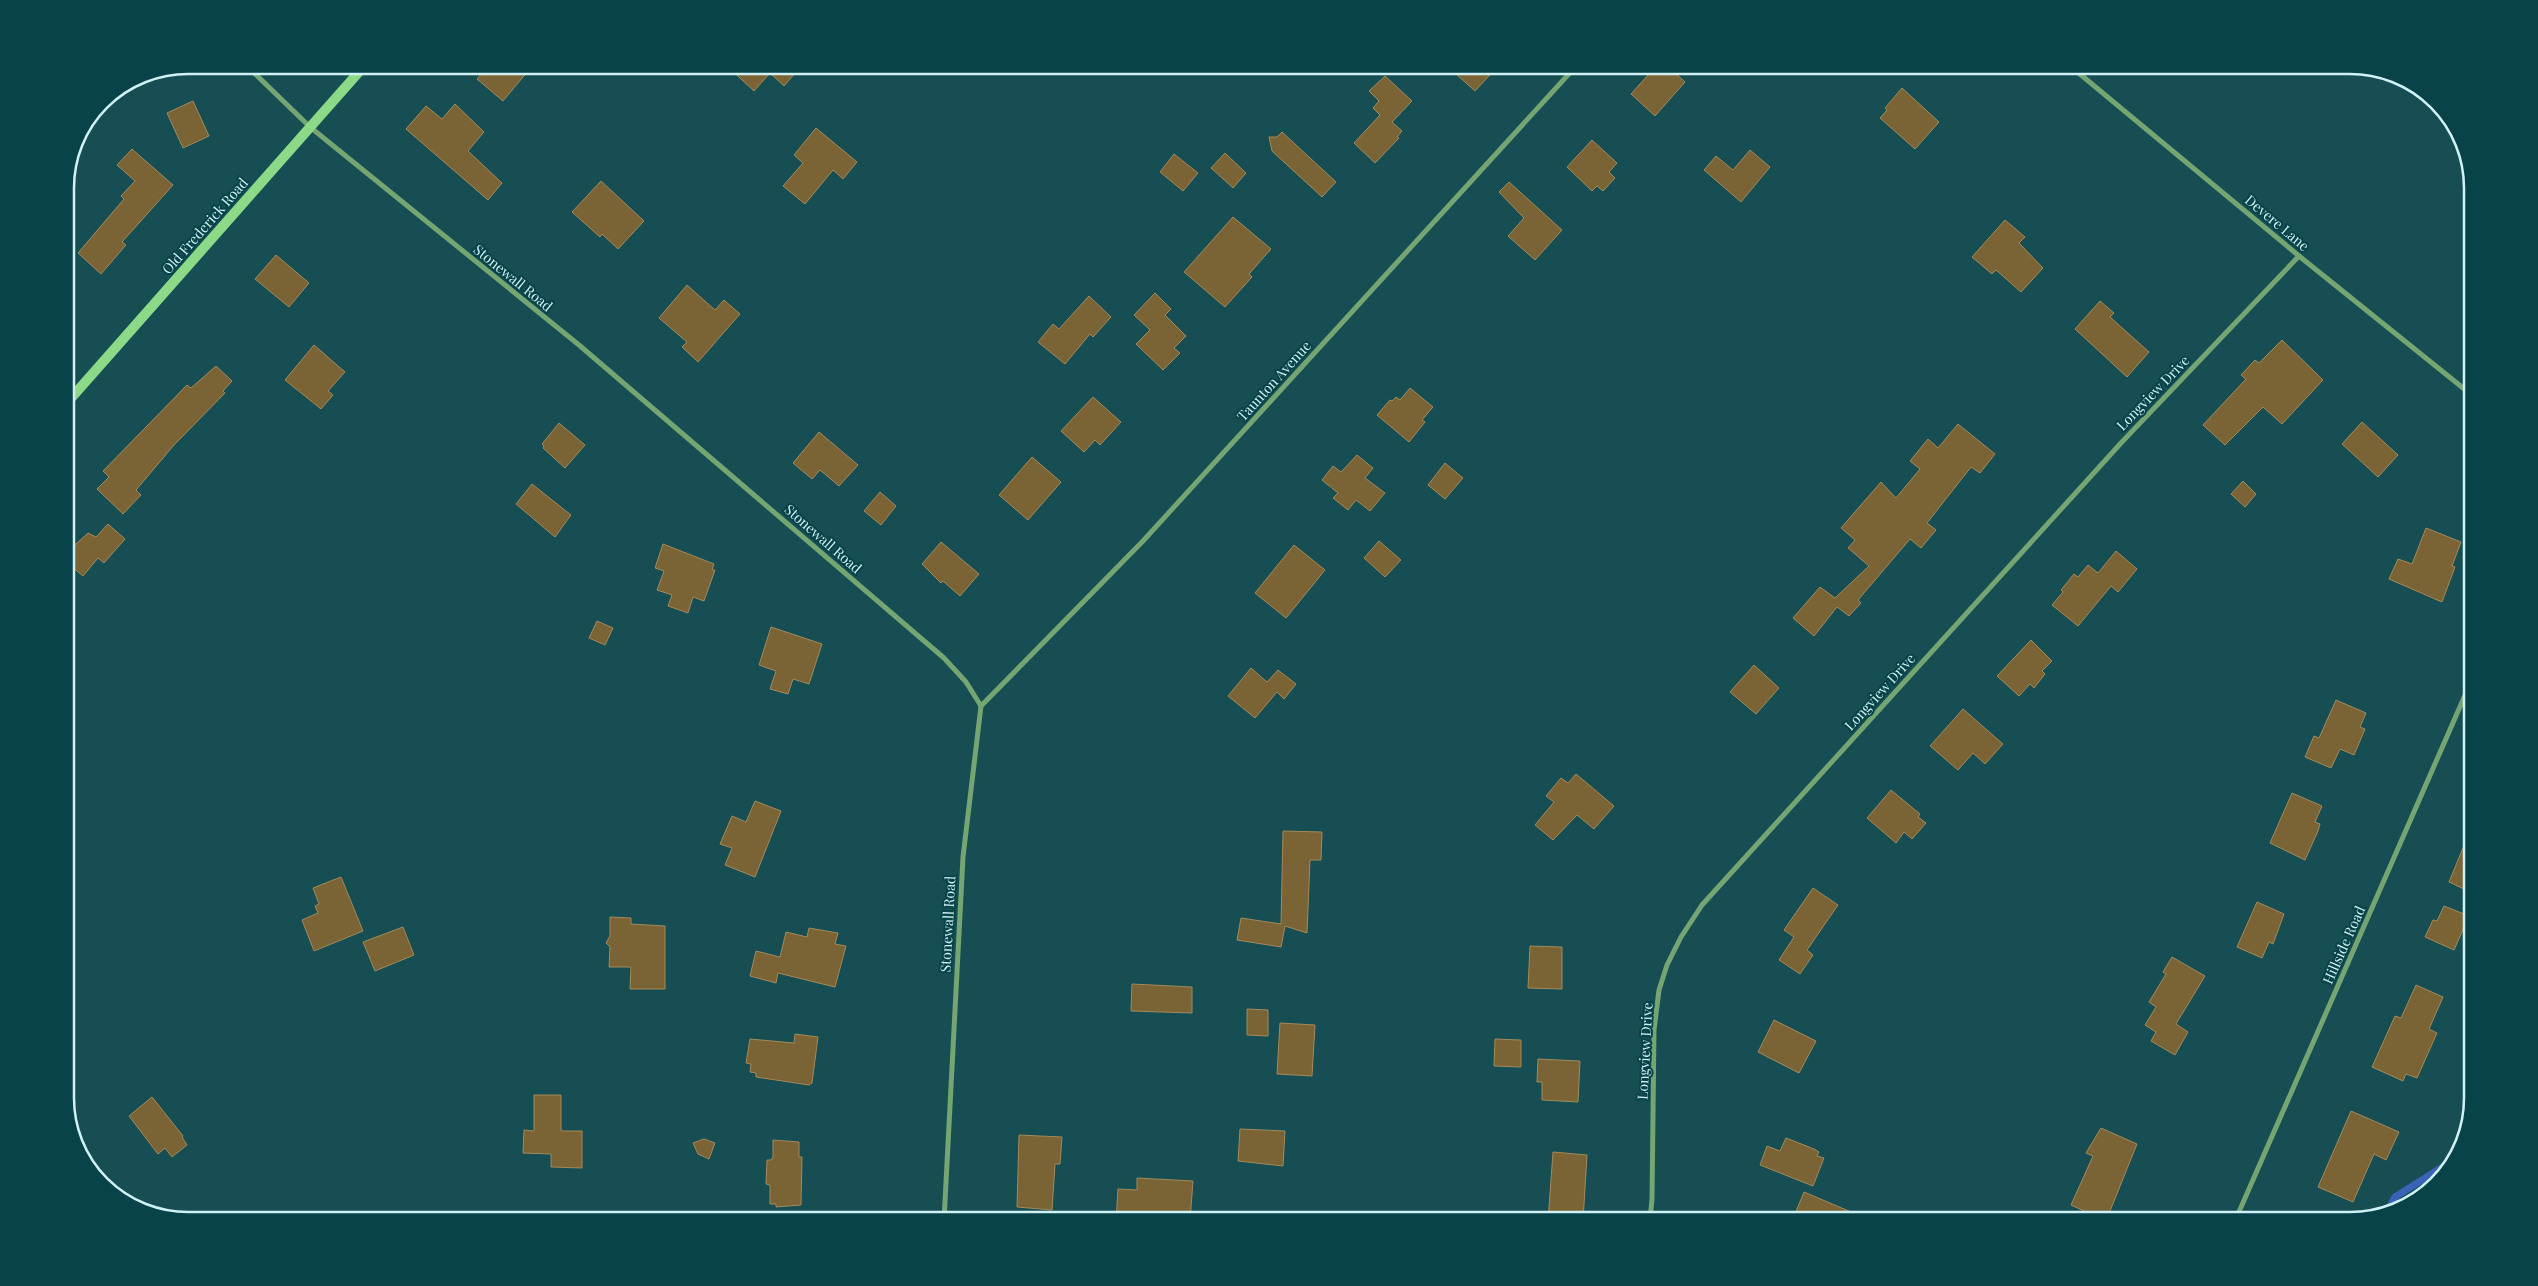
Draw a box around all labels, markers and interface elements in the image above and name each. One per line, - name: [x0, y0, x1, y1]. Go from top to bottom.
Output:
- street label: Old Frederick Road: [157, 173, 252, 278]
- street label: Devere Lane: [2241, 190, 2313, 255]
- street label: Stonewall Road: [470, 240, 557, 315]
- street label: Taunton Avenue: [1232, 336, 1315, 425]
- street label: Longview Drive: [2112, 351, 2193, 434]
- street label: Stonewall Road: [781, 500, 866, 577]
- street label: Longview Drive: [1840, 649, 1919, 734]
- street label: Stonewall Road: [935, 875, 960, 973]
- street label: Hillside Road: [2318, 903, 2369, 987]
- street label: Longview Drive: [1632, 1002, 1657, 1100]

